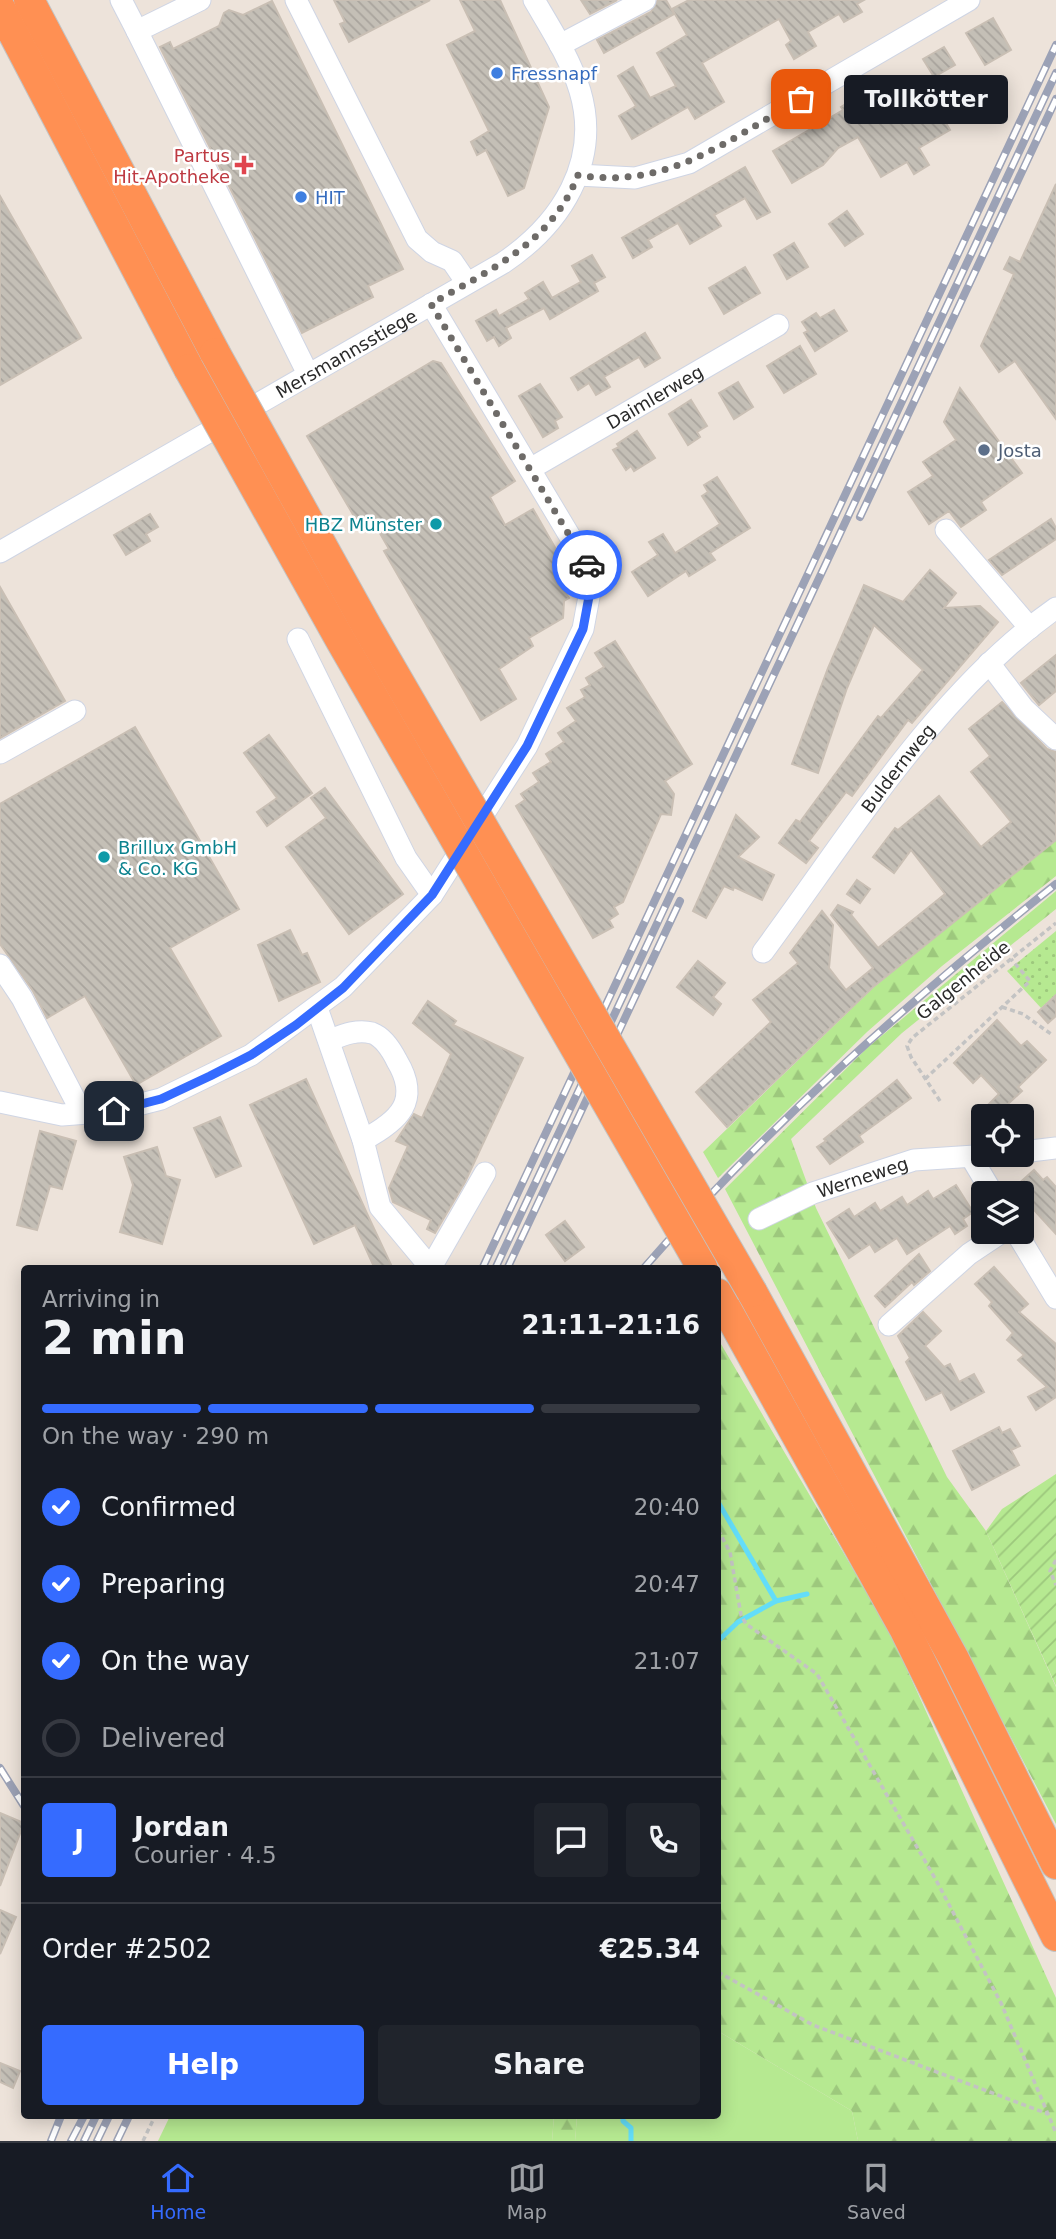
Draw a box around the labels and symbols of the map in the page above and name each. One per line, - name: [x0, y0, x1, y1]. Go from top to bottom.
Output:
- place label: Fressnapf: [511, 63, 598, 84]
- marker: Fressnapf: [489, 65, 505, 81]
- pin: [771, 69, 831, 129]
- callout: Tollkötter: [843, 74, 1008, 124]
- place label: Partus Hit-Apotheke: [113, 145, 230, 187]
- marker: Partus Hit-Apotheke: [236, 157, 252, 173]
- place label: HIT: [315, 187, 346, 208]
- marker: HIT: [293, 189, 309, 205]
- street label: Mersmannsstiege: [272, 304, 420, 402]
- street label: Daimlerweg: [602, 360, 707, 433]
- place label: Josta: [997, 440, 1042, 461]
- marker: Josta: [976, 442, 992, 458]
- place label: HBZ Münster: [305, 514, 423, 535]
- marker: HBZ Münster: [428, 516, 444, 532]
- courier: [552, 530, 622, 600]
- street label: Buldernweg: [856, 719, 939, 817]
- place label: Brillux GmbH & Co. KG: [118, 837, 237, 879]
- marker: Brillux GmbH & Co. KG: [96, 849, 112, 865]
- street label: Galgenheide: [912, 936, 1014, 1024]
- pin: [84, 1081, 144, 1141]
- street label: Werneweg: [814, 1152, 911, 1202]

